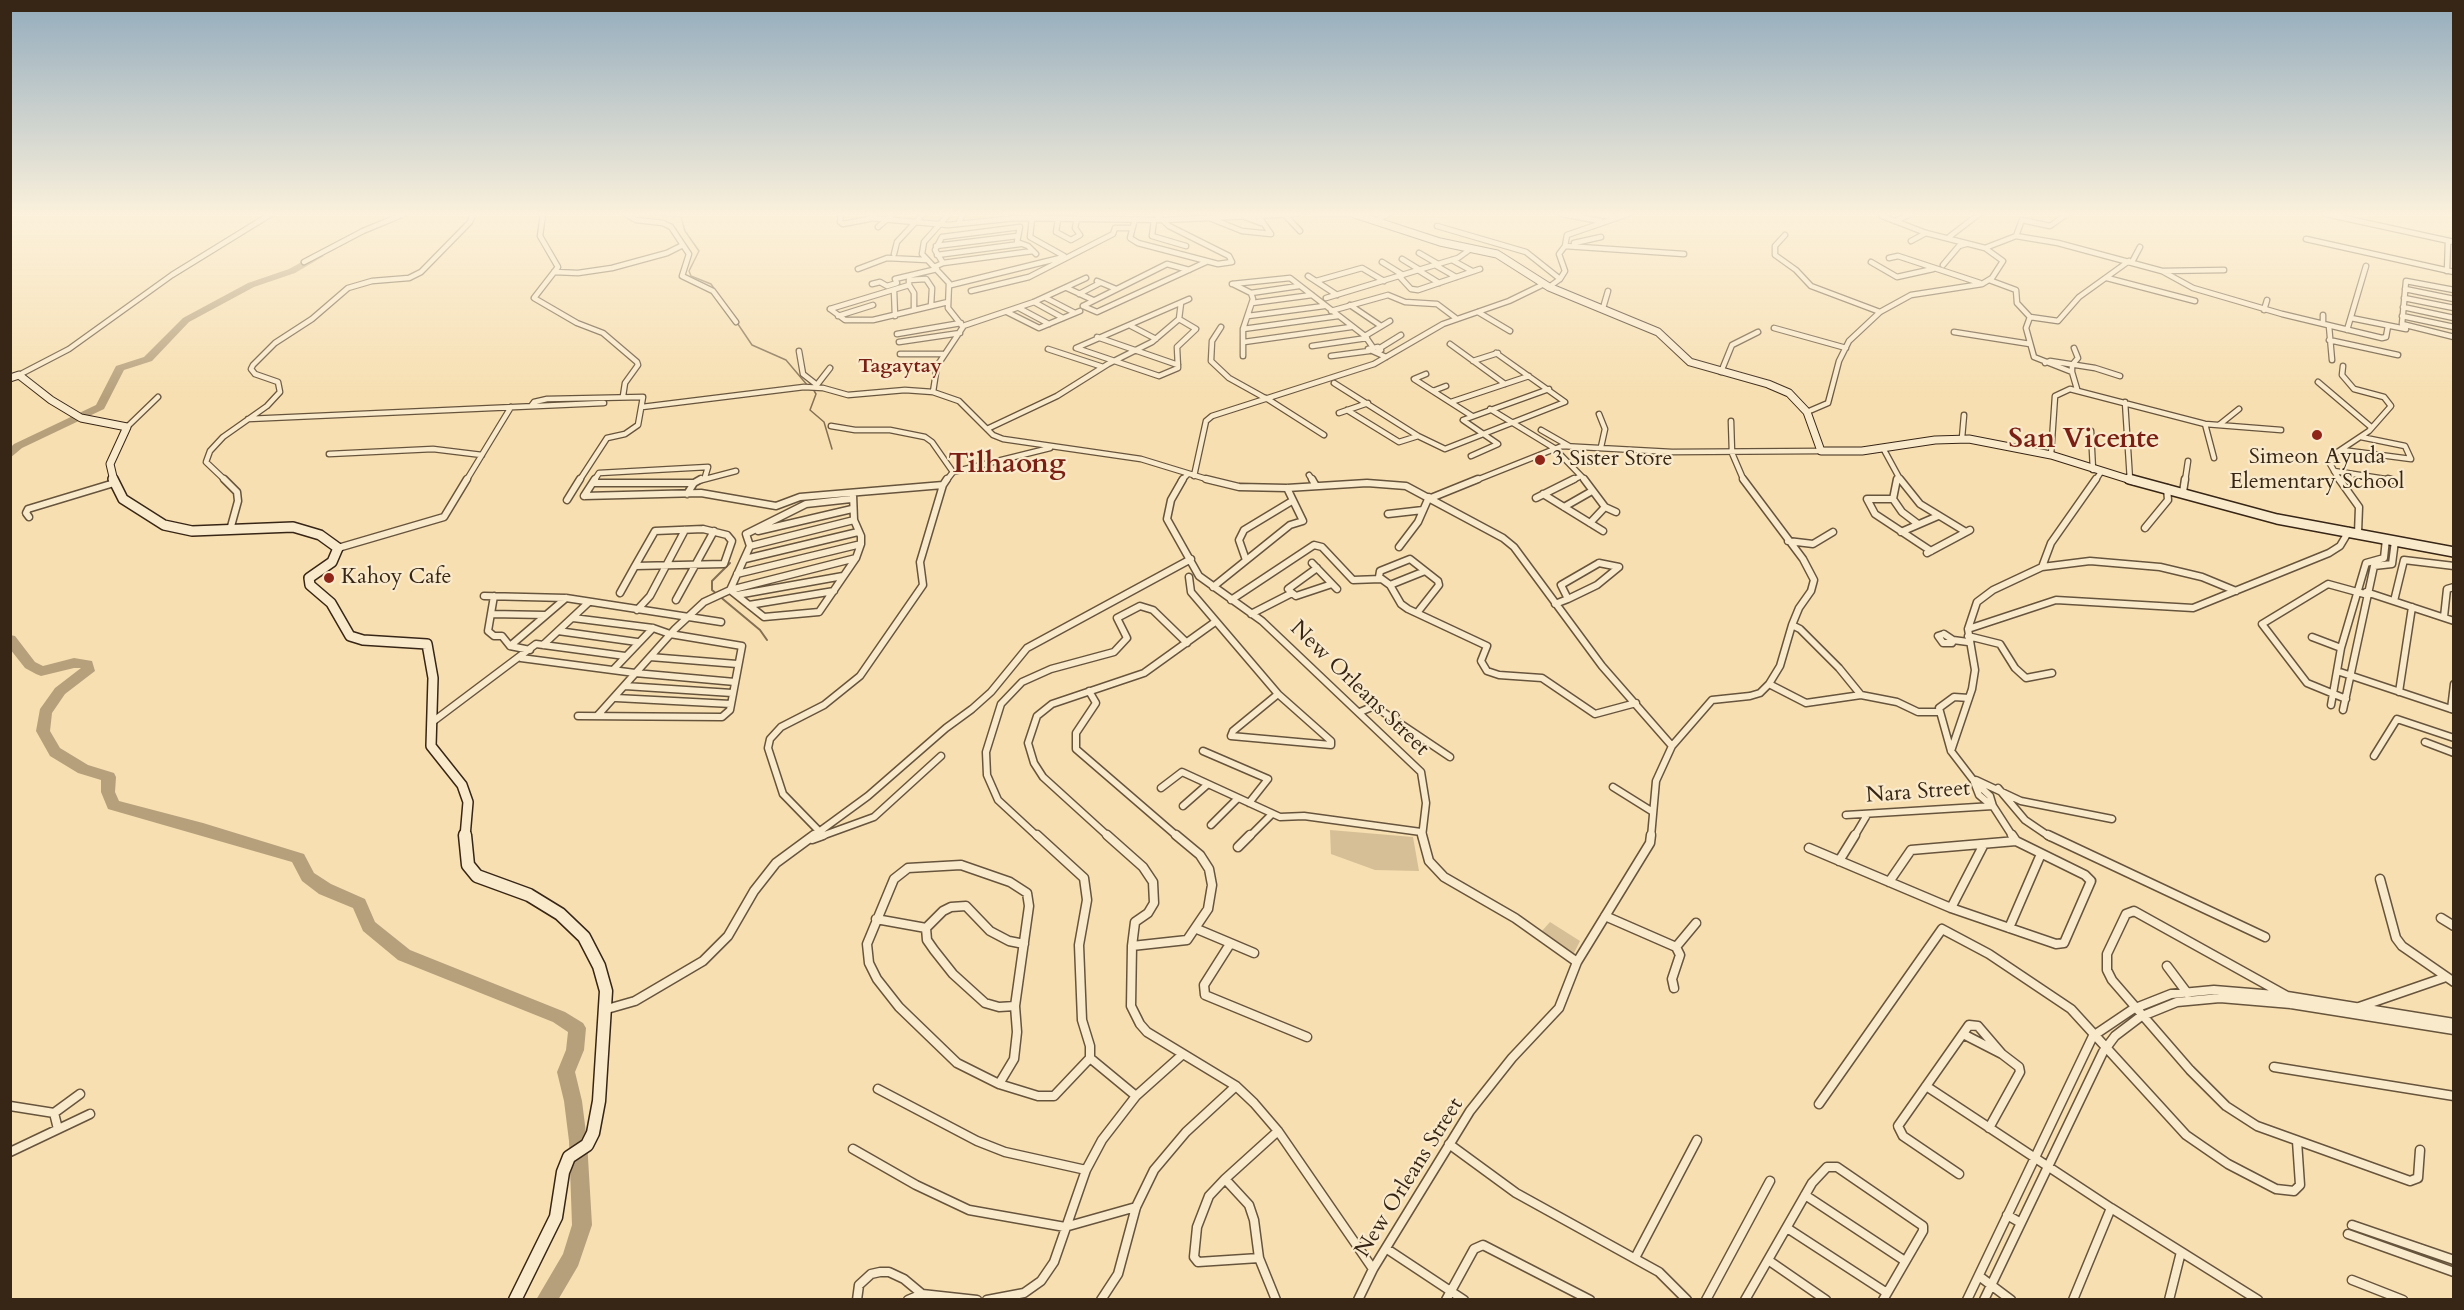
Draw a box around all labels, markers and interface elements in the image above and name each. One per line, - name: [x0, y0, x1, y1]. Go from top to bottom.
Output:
- district label: Tagaytay: [858, 355, 942, 379]
- district label: San Vicente: [2008, 424, 2160, 458]
- marker: Simeon Ayuda Elementary School: [2310, 428, 2324, 442]
- place label: Simeon Ayuda Elementary School: [2230, 445, 2404, 496]
- place label: 3 Sister Store: [1552, 447, 1672, 473]
- district label: Tilhaong: [948, 449, 1066, 483]
- marker: 3 Sister Store: [1533, 453, 1547, 467]
- place label: Kahoy Cafe: [341, 565, 451, 591]
- marker: Kahoy Cafe: [322, 571, 336, 585]
- street label: New Orleans Street: [1284, 616, 1434, 762]
- street label: Nara Street: [1865, 776, 1971, 810]
- street label: New Orleans Street: [1350, 1093, 1470, 1263]

